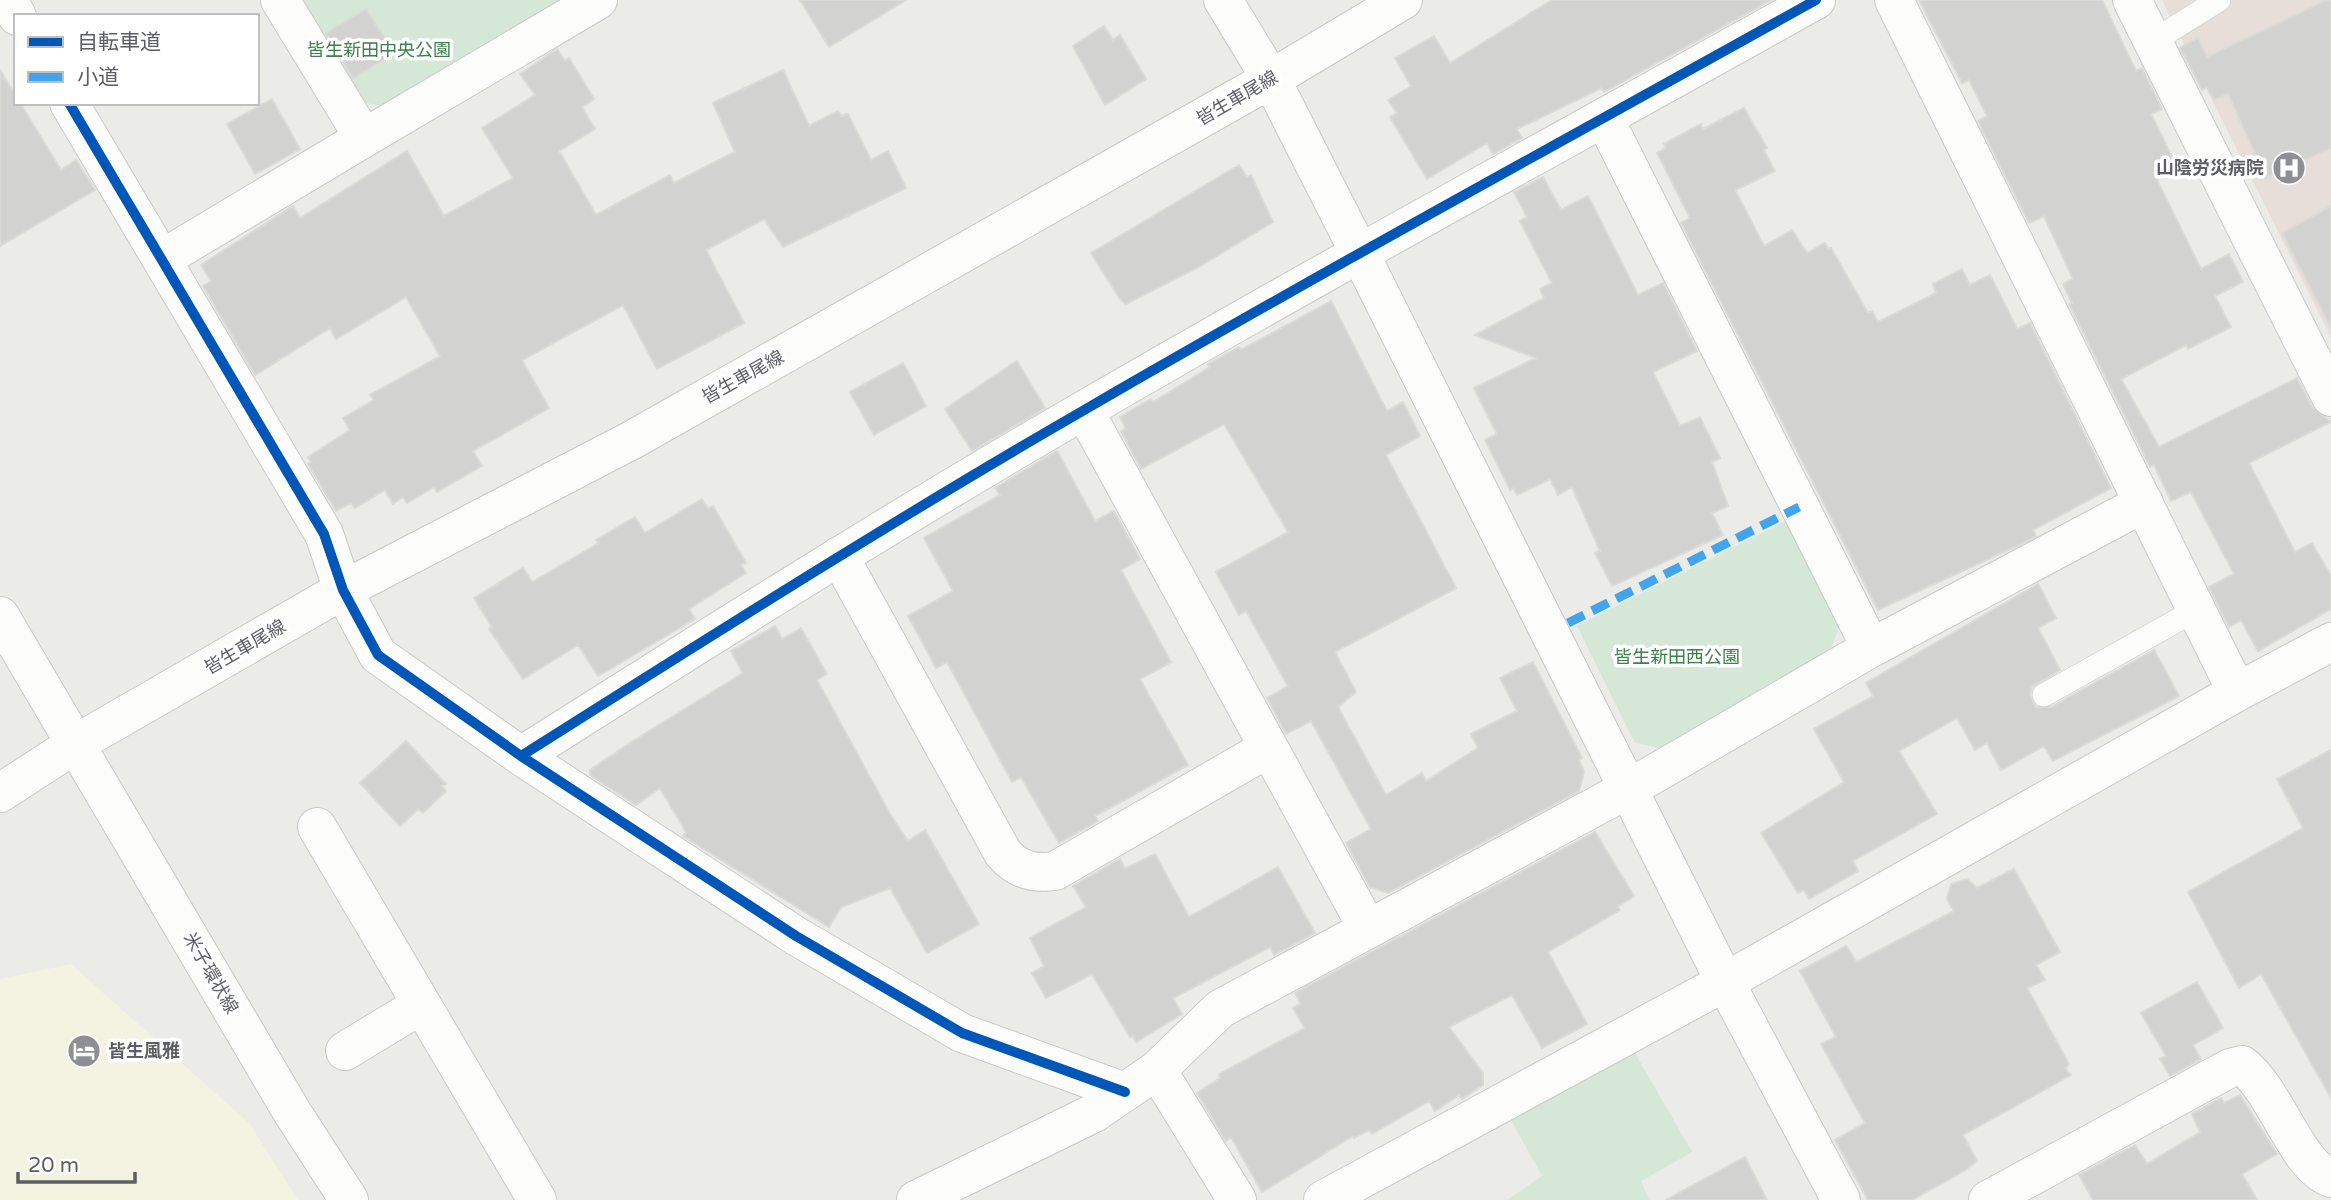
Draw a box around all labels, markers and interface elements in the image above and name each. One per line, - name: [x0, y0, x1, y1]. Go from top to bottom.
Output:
- legend: [14, 14, 259, 105]
- text: 自転車道: [77, 30, 161, 55]
- park label: 皆生新田中央公園: [307, 39, 451, 61]
- text: 小道: [77, 65, 119, 90]
- street label: 皆生車尾線: [1193, 66, 1281, 130]
- hospital icon: 山陰労災病院: [2270, 149, 2308, 187]
- place label: 山陰労災病院: [2156, 157, 2264, 179]
- street label: 皆生車尾線: [698, 346, 788, 408]
- street label: 皆生車尾線: [201, 615, 289, 679]
- park label: 皆生新田西公園: [1614, 646, 1740, 668]
- street label: 米子環状線: [179, 929, 243, 1017]
- hotel icon: 皆生風雅: [65, 1032, 103, 1070]
- place label: 皆生風雅: [108, 1040, 180, 1062]
- scale bar: [18, 1140, 135, 1184]
- text: 20 m: [28, 1153, 79, 1178]

